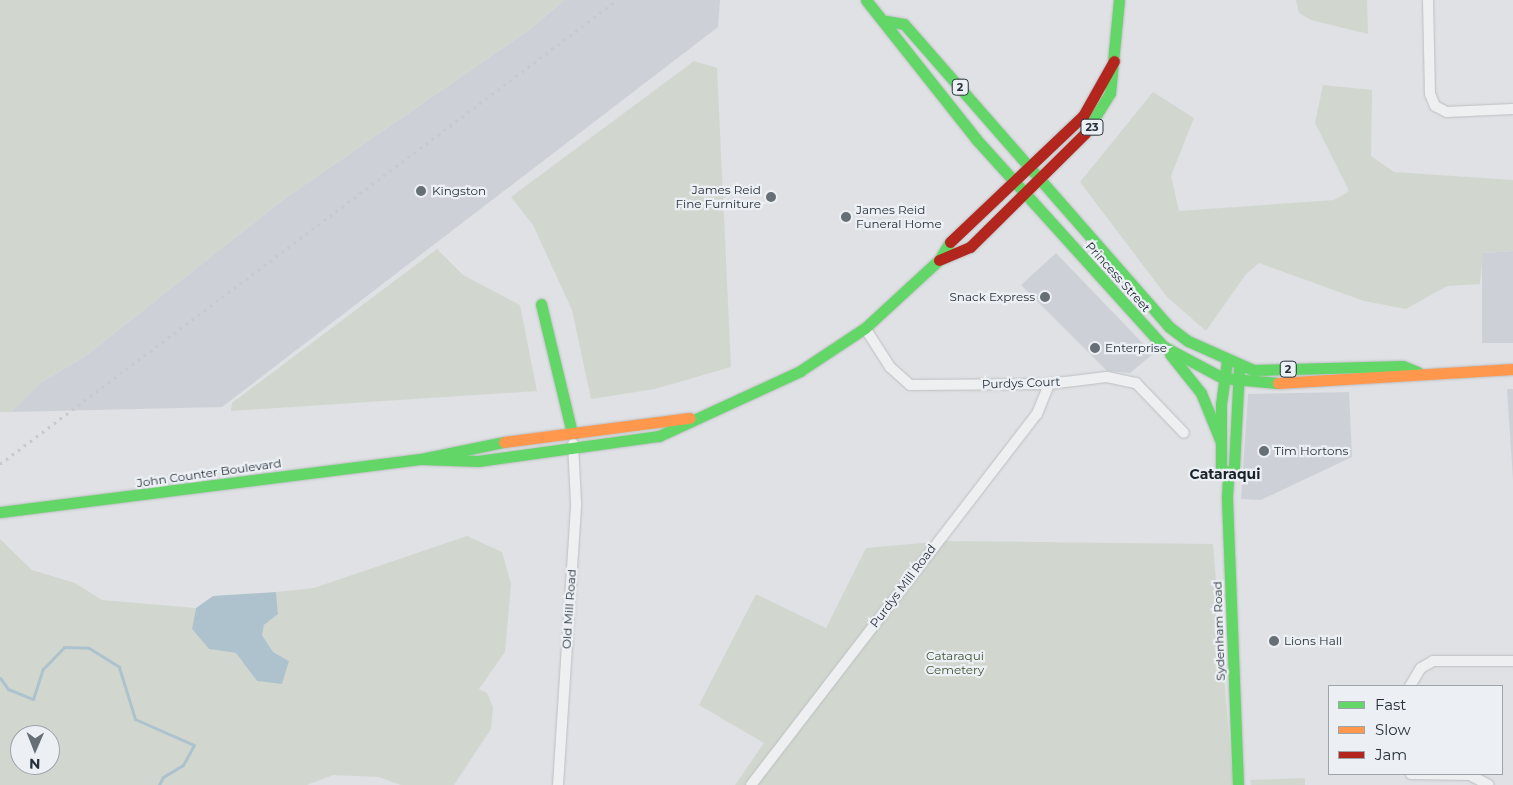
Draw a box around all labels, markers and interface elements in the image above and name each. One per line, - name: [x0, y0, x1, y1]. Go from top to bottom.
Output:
- road number: 2: [951, 78, 969, 95]
- road number: 23: [1080, 118, 1104, 136]
- place label: James Reid Fine Furniture: [675, 183, 761, 211]
- marker: Kingston: [414, 184, 428, 198]
- place label: Kingston: [432, 184, 486, 198]
- marker: James Reid Fine Furniture: [765, 191, 777, 203]
- place label: James Reid Funeral Home: [856, 203, 942, 231]
- marker: James Reid Funeral Home: [840, 211, 852, 223]
- street label: Princess Street: [1083, 239, 1153, 315]
- place label: Snack Express: [949, 290, 1035, 304]
- marker: Snack Express: [1039, 291, 1051, 303]
- place label: Enterprise: [1105, 341, 1167, 355]
- marker: Enterprise: [1089, 342, 1101, 354]
- road number: 2: [1279, 360, 1297, 378]
- street label: Purdys Court: [982, 374, 1060, 392]
- place label: Tim Hortons: [1274, 444, 1348, 458]
- marker: Tim Hortons: [1258, 445, 1270, 457]
- street label: John Counter Boulevard: [136, 456, 282, 490]
- district label: Cataraqui: [1190, 466, 1260, 482]
- street label: Purdys Mill Road: [867, 542, 939, 630]
- street label: Old Mill Road: [559, 568, 579, 650]
- street label: Sydenham Road: [1210, 581, 1228, 681]
- place label: Lions Hall: [1284, 634, 1342, 648]
- marker: Lions Hall: [1268, 635, 1280, 647]
- park label: Cataraqui Cemetery: [926, 649, 984, 677]
- legend: [1328, 685, 1503, 775]
- text: Fast: [1375, 695, 1406, 714]
- text: Slow: [1375, 720, 1411, 739]
- north arrow: [10, 725, 60, 775]
- text: Jam: [1375, 745, 1407, 764]
- text: N: [29, 755, 41, 773]

